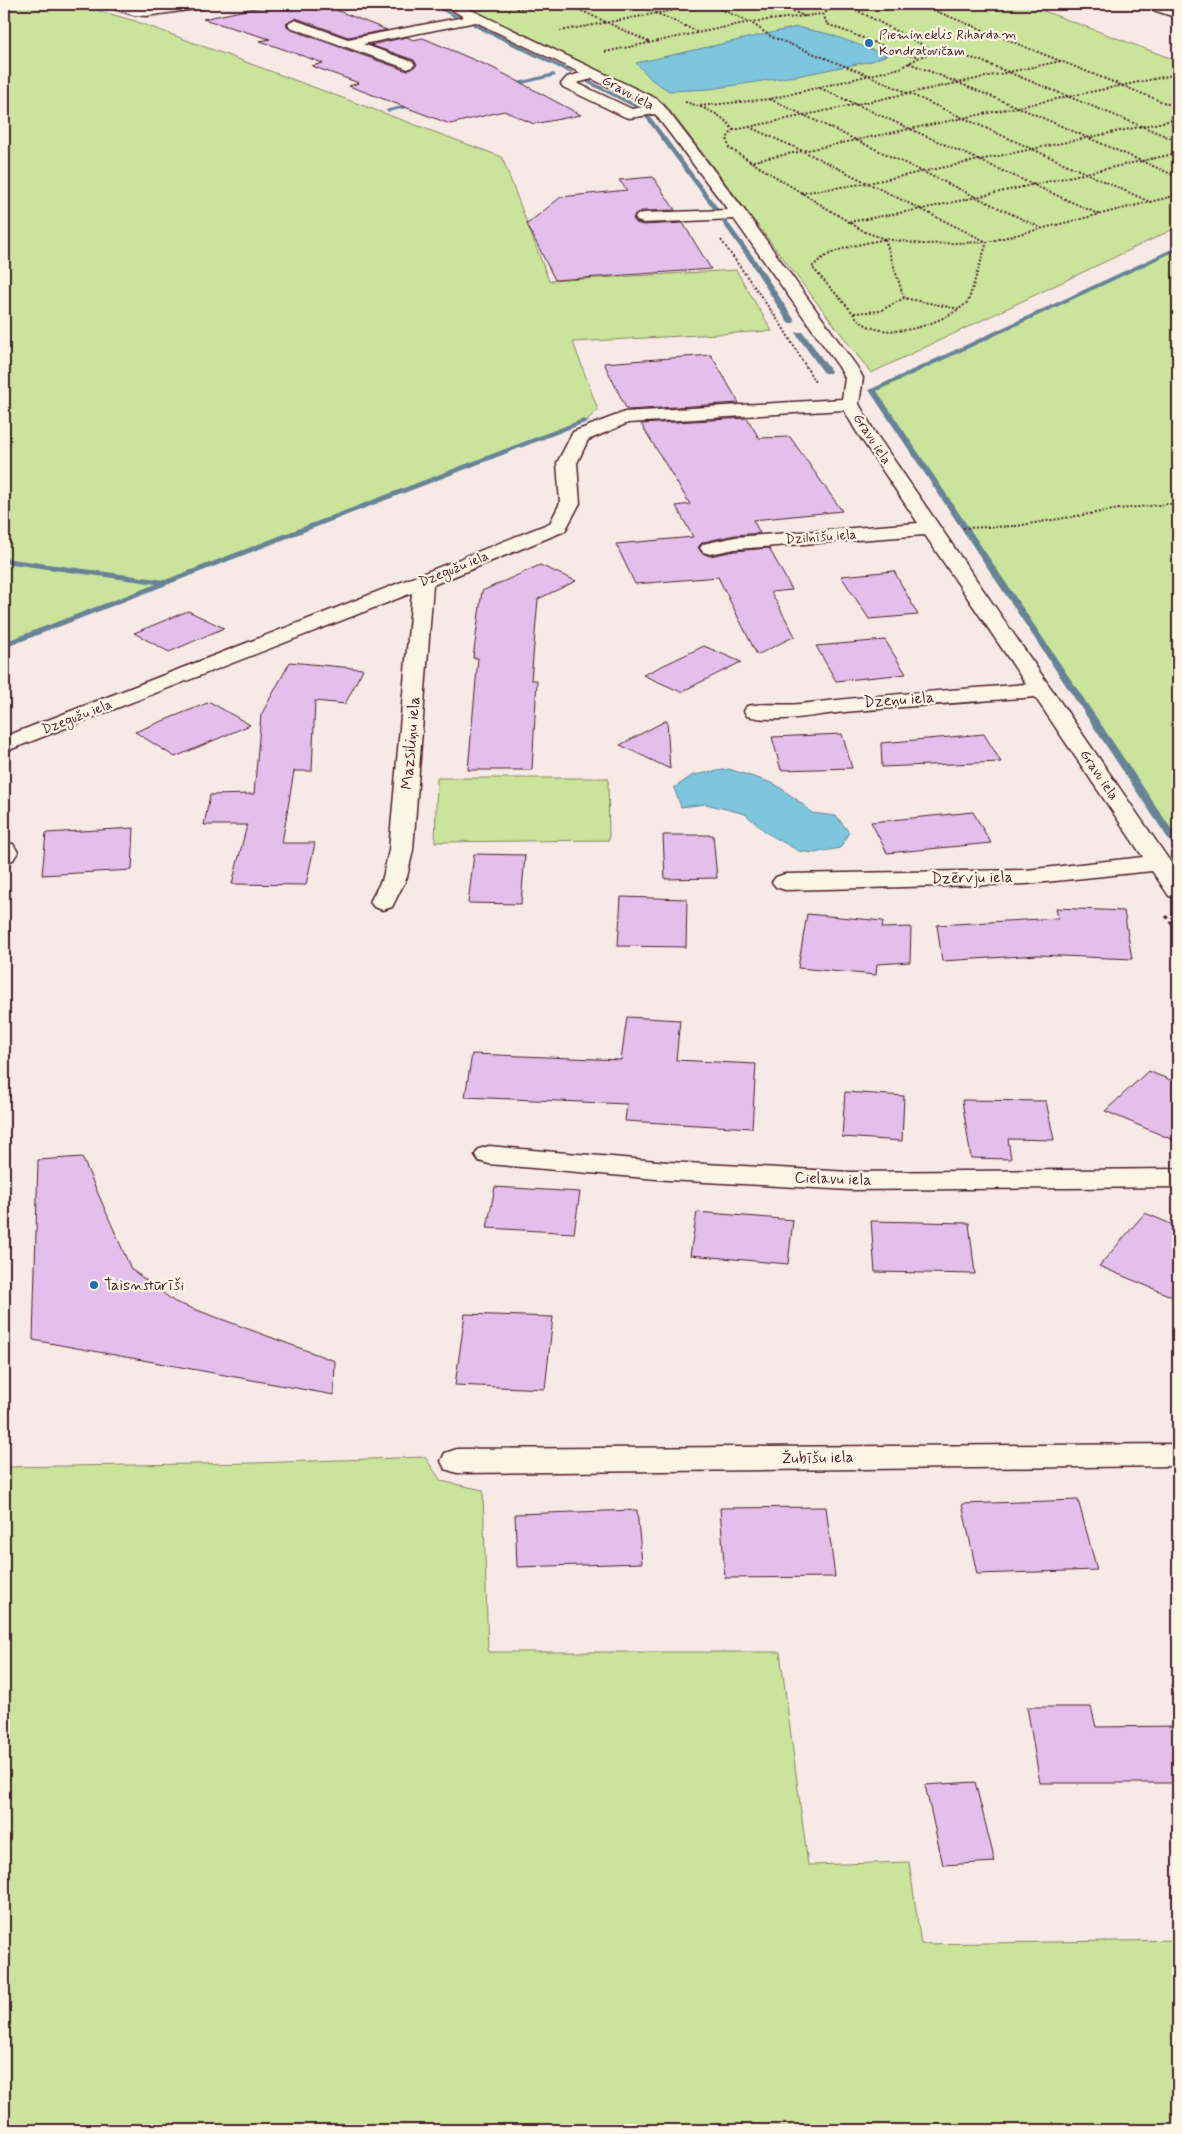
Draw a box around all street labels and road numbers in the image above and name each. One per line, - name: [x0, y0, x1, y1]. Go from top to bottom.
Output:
- street label: Gravu iela: [599, 71, 657, 115]
- street label: Gravu iela: [849, 410, 895, 468]
- street label: Dzilnīšu iela: [785, 526, 857, 548]
- street label: Dzegužu iela: [416, 547, 492, 592]
- street label: Dzeņu iela: [863, 687, 935, 713]
- street label: Dzegužu iela: [39, 695, 115, 740]
- street label: Mazsiliņu iela: [396, 696, 426, 790]
- street label: Gravu iela: [1076, 746, 1123, 804]
- street label: Dzērvju iela: [931, 867, 1013, 889]
- street label: Cielavu iela: [794, 1167, 872, 1191]
- street label: Žubīšu iela: [782, 1447, 854, 1469]

